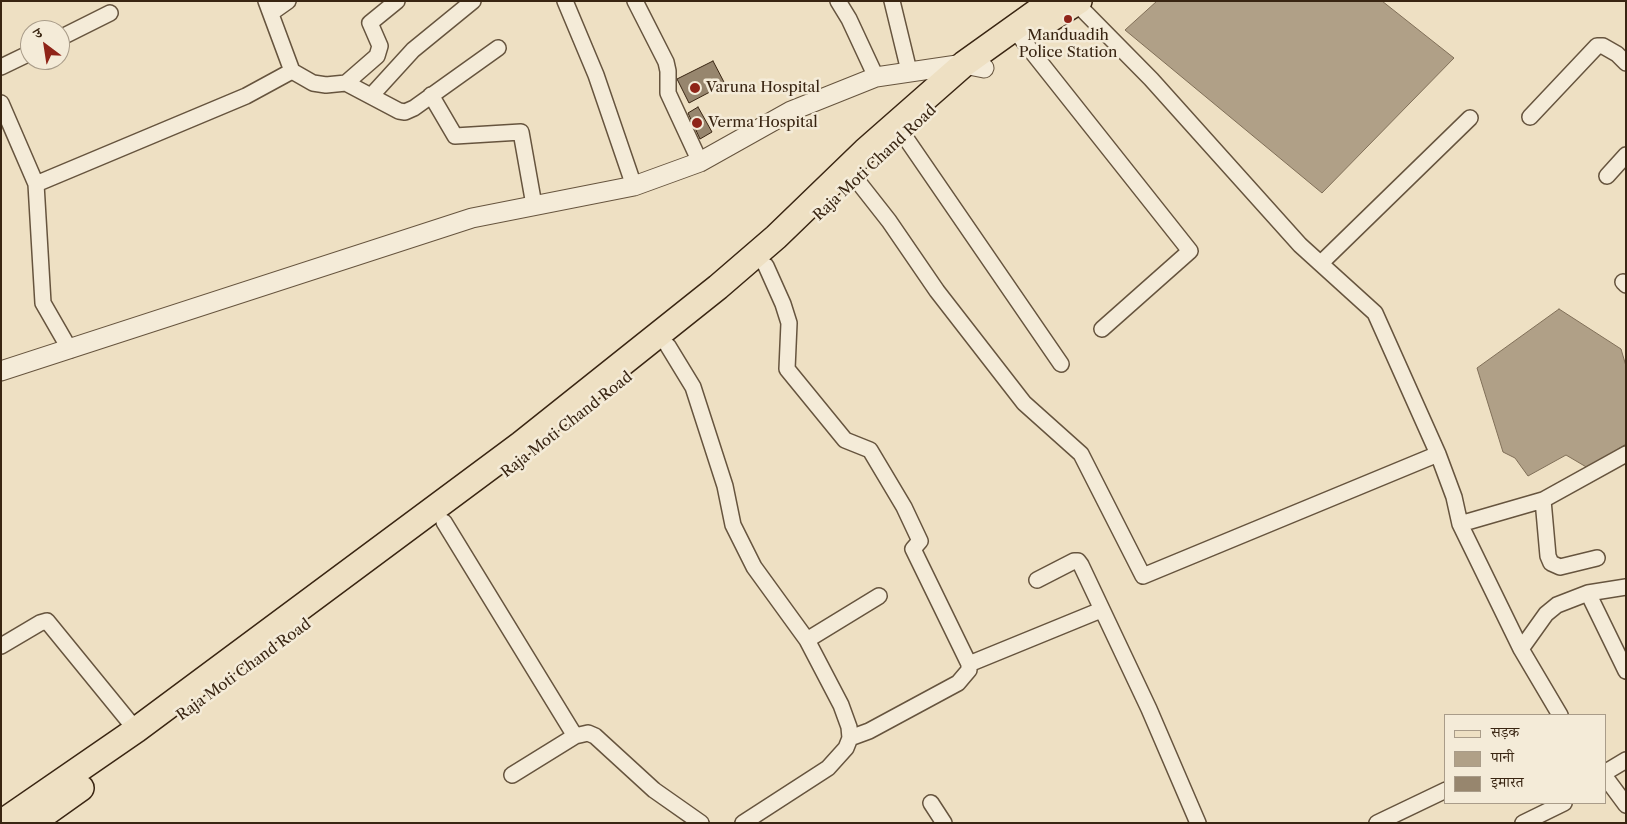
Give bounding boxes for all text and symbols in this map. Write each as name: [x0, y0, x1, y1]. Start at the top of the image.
marker: Manduadih Police Station: [1062, 13, 1074, 25]
north arrow: [20, 20, 70, 70]
text: उ: [30, 23, 45, 43]
place label: Manduadih Police Station: [1019, 27, 1117, 62]
place label: Varuna Hospital: [706, 79, 820, 97]
marker: Varuna Hospital: [688, 81, 702, 95]
street label: Raja Moti Chand Road: [810, 101, 940, 225]
place label: Verma Hospital: [708, 114, 818, 132]
marker: Verma Hospital: [690, 116, 704, 130]
street label: Raja Moti Chand Road: [498, 368, 636, 482]
street label: Raja Moti Chand Road: [173, 615, 315, 725]
legend: [1444, 714, 1607, 804]
text: सड़क: [1491, 722, 1519, 741]
text: पानी: [1491, 747, 1514, 766]
text: इमारत: [1491, 772, 1524, 791]

